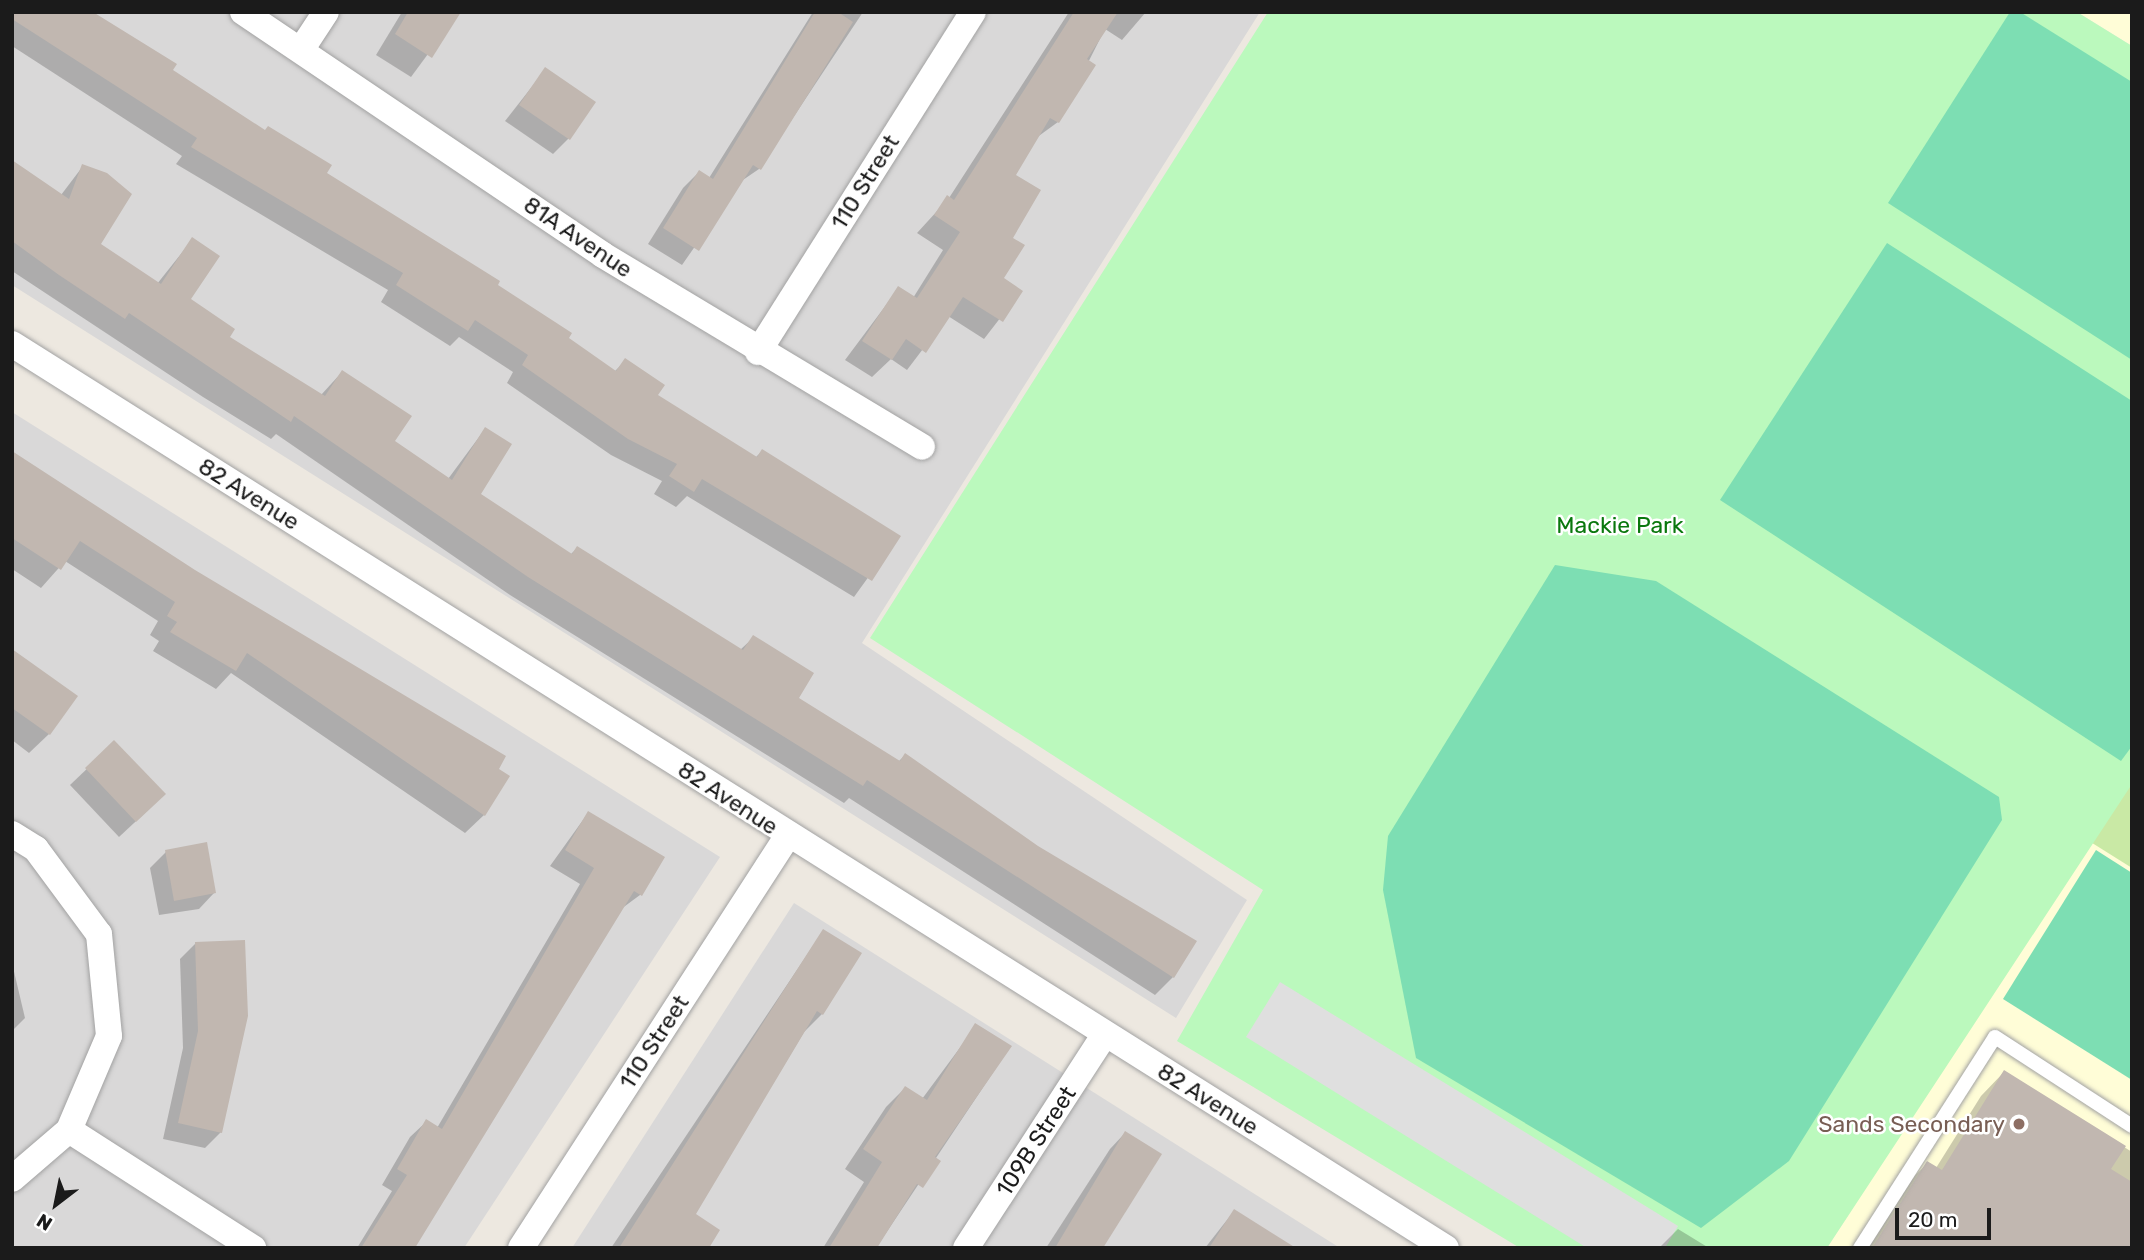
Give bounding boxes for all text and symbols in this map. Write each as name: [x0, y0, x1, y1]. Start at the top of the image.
street label: 110 Street: [825, 130, 905, 234]
street label: 81A Avenue: [518, 190, 638, 284]
street label: 82 Avenue: [193, 452, 305, 536]
park label: Mackie Park: [1556, 511, 1684, 539]
street label: 82 Avenue: [673, 755, 783, 841]
street label: 110 Street: [613, 990, 695, 1094]
street label: 82 Avenue: [1152, 1057, 1264, 1141]
street label: 109B Street: [990, 1081, 1082, 1201]
place label: Sands Secondary: [1818, 1110, 2005, 1138]
marker: Sands Secondary: [2011, 1116, 2027, 1132]
north arrow: [21, 1169, 91, 1239]
scale bar: [1899, 1194, 1995, 1238]
text: 20 m: [1908, 1207, 1957, 1232]
text: N: [33, 1209, 57, 1236]

